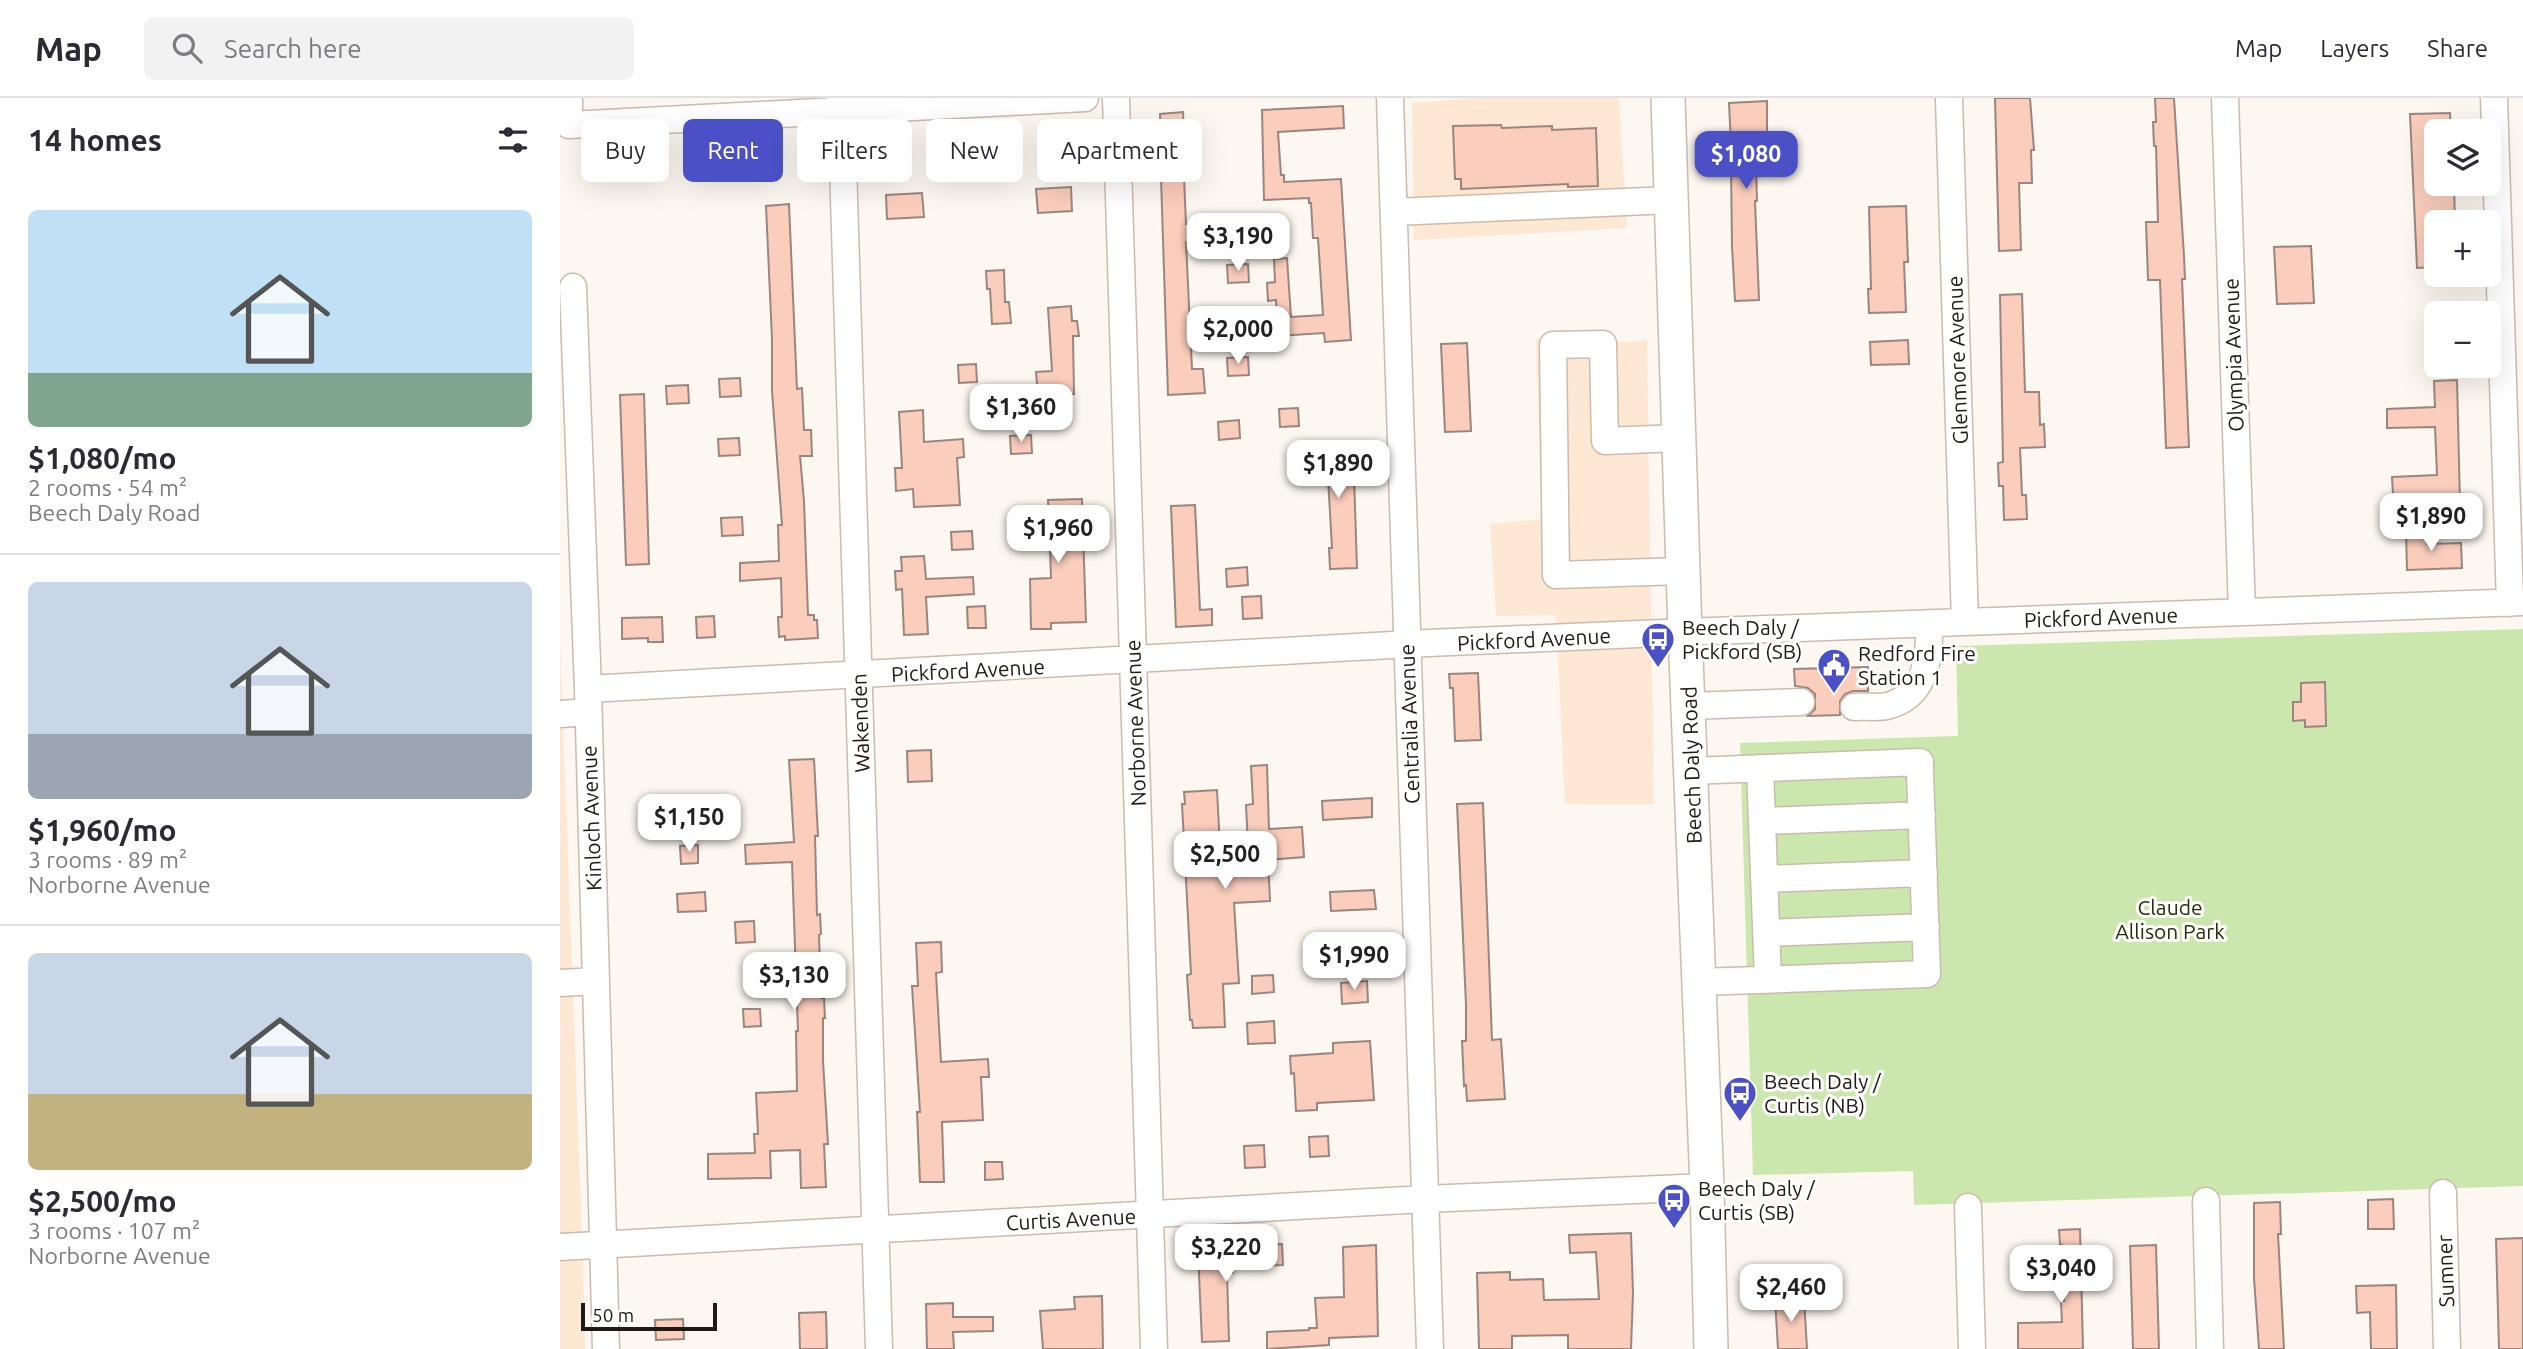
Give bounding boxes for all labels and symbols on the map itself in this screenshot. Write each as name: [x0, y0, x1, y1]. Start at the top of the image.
pin: $1,080: [1689, 132, 1803, 191]
pin: $3,190: [1181, 214, 1295, 273]
street label: Glenmore Avenue: [1942, 275, 1972, 445]
street label: Olympia Avenue: [2218, 278, 2248, 432]
pin: $2,000: [1181, 306, 1295, 366]
pin: $1,360: [964, 384, 1078, 444]
pin: $1,890: [1281, 440, 1395, 500]
pin: $1,890: [2374, 494, 2488, 553]
pin: $1,960: [1001, 505, 1115, 565]
street label: Pickford Avenue: [2024, 602, 2178, 632]
place label: Beech Daly / Pickford (SB): [1682, 615, 1802, 663]
bus stop icon: Beech Daly / Pickford (SB): [1639, 620, 1677, 669]
street label: Pickford Avenue: [1456, 623, 1612, 655]
street label: Norborne Avenue: [1120, 639, 1150, 807]
place label: Redford Fire Station 1: [1858, 641, 1976, 689]
street label: Centralia Avenue: [1394, 643, 1424, 805]
public building icon: Redford Fire Station 1: [1815, 646, 1853, 695]
street label: Pickford Avenue: [890, 654, 1046, 686]
street label: Wakenden: [846, 673, 874, 773]
street label: Beech Daly Road: [1676, 686, 1706, 844]
street label: Kinloch Avenue: [576, 745, 606, 891]
pin: $1,150: [632, 794, 746, 854]
pin: $2,500: [1168, 832, 1282, 891]
park label: Claude Allison Park: [2115, 895, 2225, 943]
pin: $1,990: [1297, 932, 1411, 992]
pin: $3,130: [737, 953, 851, 1012]
place label: Beech Daly / Curtis (NB): [1764, 1069, 1882, 1117]
bus stop icon: Beech Daly / Curtis (NB): [1721, 1074, 1759, 1123]
place label: Beech Daly / Curtis (SB): [1698, 1176, 1816, 1224]
bus stop icon: Beech Daly / Curtis (SB): [1655, 1181, 1693, 1230]
street label: Curtis Avenue: [1005, 1204, 1137, 1234]
pin: $3,220: [1169, 1224, 1283, 1284]
street label: Sumner: [2432, 1234, 2458, 1308]
pin: $3,040: [2004, 1246, 2118, 1305]
pin: $2,460: [1734, 1264, 1848, 1324]
scale bar: [581, 1300, 718, 1332]

